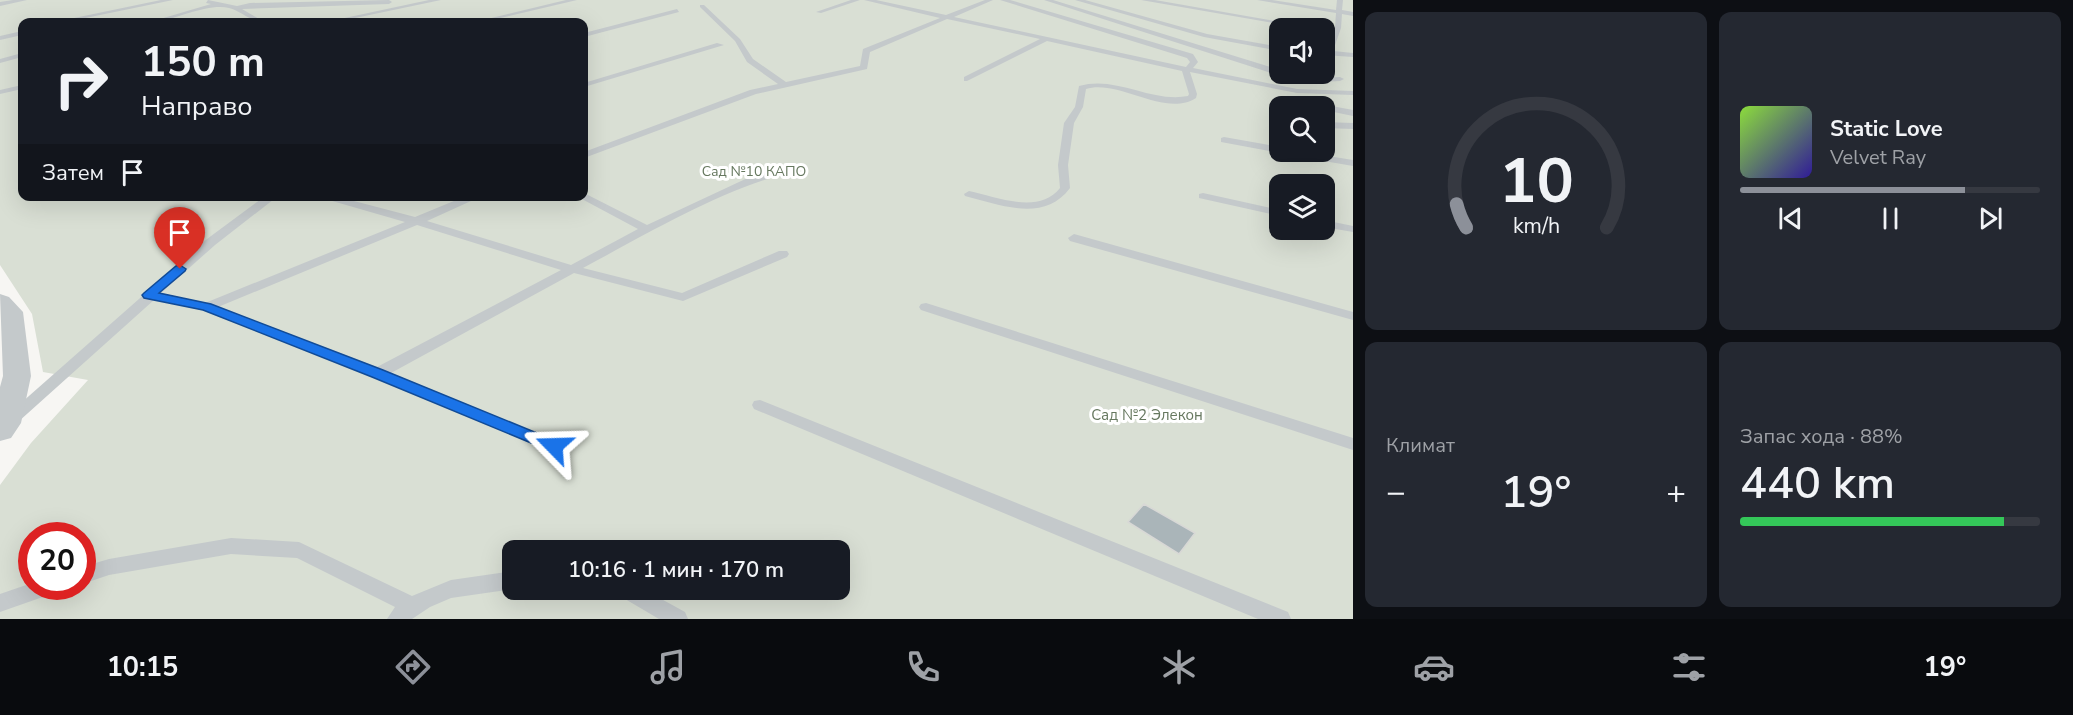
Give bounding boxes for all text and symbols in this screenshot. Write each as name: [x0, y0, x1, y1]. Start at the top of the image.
map controls: [1269, 18, 1335, 240]
button: sound: [1269, 18, 1335, 84]
text: 150 m: [141, 34, 265, 91]
icon: right: [42, 42, 120, 120]
text: Направо: [141, 88, 252, 125]
button: search: [1269, 96, 1335, 162]
text: Static Love: [1830, 114, 1943, 144]
text: 10: [1499, 139, 1573, 224]
text: Velvet Ray: [1830, 144, 1926, 171]
icon: arrive: [116, 156, 149, 189]
text: Затем: [42, 158, 104, 188]
park label: Сад №10 КАПО: [702, 162, 806, 181]
button: layers: [1269, 174, 1335, 240]
icon: previous: [1774, 202, 1807, 235]
icon: pause: [1874, 202, 1907, 235]
icon: next: [1974, 202, 2007, 235]
pin: [154, 207, 205, 269]
text: km/h: [1512, 211, 1560, 241]
icon: arrive: [163, 216, 196, 249]
park label: Сад №2 Элекон: [1091, 405, 1203, 425]
position arrow: [522, 414, 586, 478]
text: Запас хода · 88%: [1740, 423, 1903, 450]
text: Климат: [1386, 432, 1455, 459]
text: 440 km: [1740, 453, 1895, 514]
text: 19°: [1501, 462, 1571, 523]
text: −: [1386, 470, 1406, 515]
text: +: [1666, 470, 1686, 515]
speed limit sign: 20: [18, 522, 96, 600]
text: 10:16 · 1 мин · 170 m: [568, 555, 784, 585]
icon: directions: [392, 646, 434, 688]
icon: music: [647, 646, 689, 688]
icon: phone: [902, 646, 944, 688]
icon: climate: [1158, 646, 1200, 688]
icon: car: [1413, 646, 1455, 688]
icon: filters: [1668, 646, 1710, 688]
text: 10:15: [107, 649, 178, 686]
text: 19°: [1924, 649, 1966, 686]

